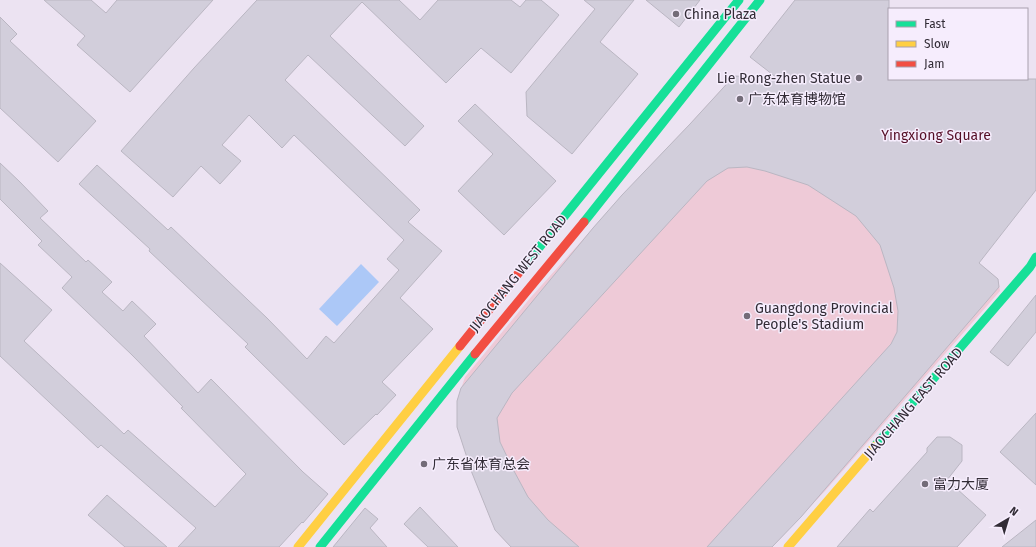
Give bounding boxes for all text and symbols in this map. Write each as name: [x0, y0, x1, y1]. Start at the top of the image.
place label: China Plaza: [684, 6, 757, 23]
legend: [888, 8, 1028, 80]
marker: China Plaza: [671, 9, 681, 19]
text: Fast: [924, 17, 946, 31]
text: Slow: [924, 37, 950, 51]
text: Jam: [924, 57, 944, 71]
place label: Lie Rong-zhen Statue: [717, 70, 851, 87]
marker: Lie Rong-zhen Statue: [854, 73, 864, 83]
place label: 广东体育博物馆: [748, 91, 846, 108]
marker: 广东体育博物馆: [735, 94, 745, 104]
park label: Yingxiong Square: [881, 127, 991, 144]
street label: JIAOCHANG WEST ROAD: [466, 211, 571, 335]
place label: Guangdong Provincial People's Stadium: [755, 300, 893, 333]
marker: Guangdong Provincial People's Stadium: [742, 311, 752, 321]
street label: JIAOCHANG EAST ROAD: [860, 344, 966, 463]
place label: 广东省体育总会: [432, 456, 530, 473]
marker: 广东省体育总会: [419, 459, 429, 469]
place label: 富力大厦: [933, 476, 989, 493]
marker: 富力大厦: [920, 479, 930, 489]
north arrow: [988, 499, 1028, 539]
text: N: [1007, 504, 1021, 519]

